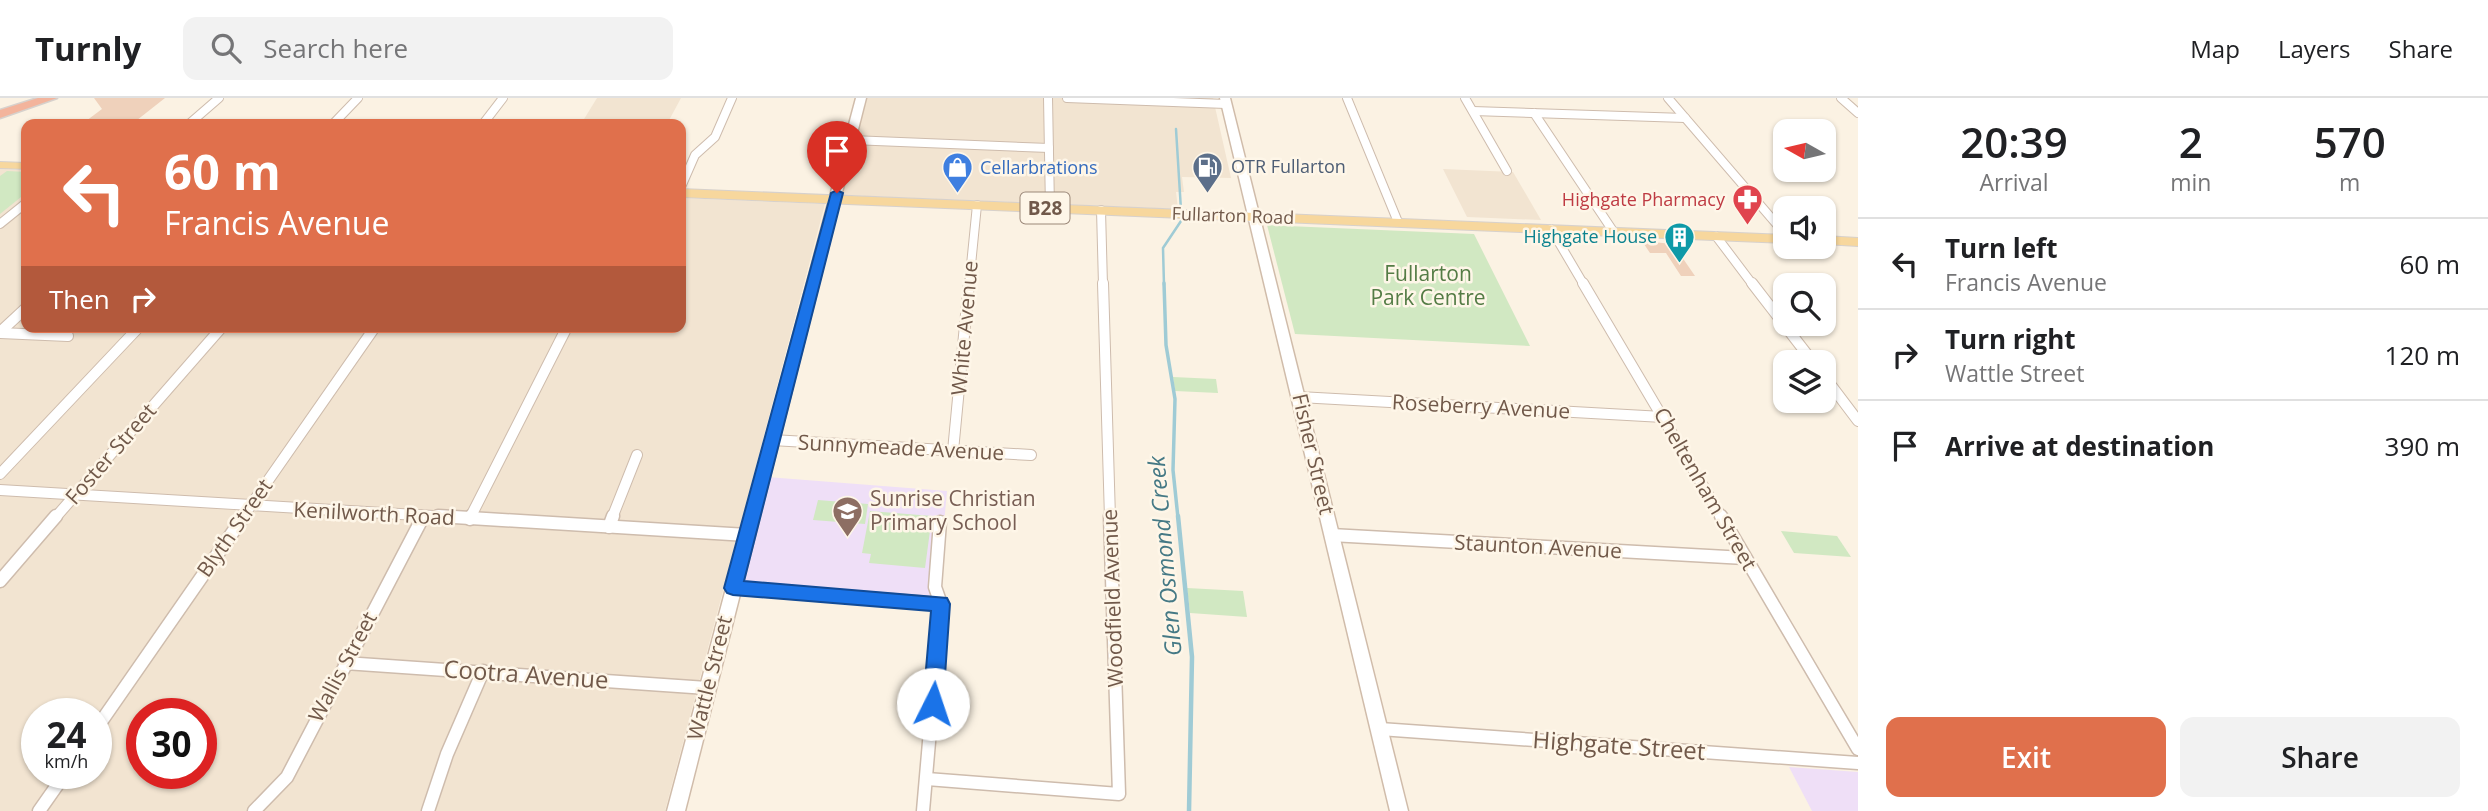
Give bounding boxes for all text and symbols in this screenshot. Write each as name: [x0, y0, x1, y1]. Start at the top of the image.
search box: [183, 17, 673, 80]
text: Turnly: [35, 26, 141, 71]
icon: search: [207, 29, 245, 67]
text: Search here: [263, 30, 408, 66]
text: Map: [2190, 32, 2240, 65]
text: Layers: [2278, 32, 2351, 65]
text: Share: [2389, 32, 2453, 65]
text: 20:39: [1960, 113, 2068, 170]
text: 2: [2179, 113, 2203, 170]
text: 570: [2314, 113, 2386, 170]
north arrow: [1773, 119, 1836, 182]
map controls: [1773, 119, 1836, 413]
pin: [807, 121, 867, 193]
icon: arrive: [818, 132, 856, 170]
text: 60 m: [164, 138, 281, 204]
icon: left: [49, 147, 140, 238]
fuel station icon: OTR Fullarton: [1191, 150, 1225, 194]
shop icon: Cellarbrations: [940, 151, 974, 195]
place label: OTR Fullarton: [1231, 154, 1346, 178]
place label: Cellarbrations: [980, 155, 1098, 179]
text: Arrival: [1979, 166, 2049, 198]
text: min: [2170, 166, 2211, 198]
text: m: [2339, 166, 2360, 198]
pharmacy icon: Highgate Pharmacy: [1731, 183, 1765, 227]
place label: Highgate Pharmacy: [1562, 187, 1726, 211]
road number: B28: [1020, 192, 1070, 223]
button: sound: [1773, 196, 1836, 259]
text: Francis Avenue: [164, 201, 389, 244]
street label: Fullarton Road: [1171, 201, 1295, 229]
building icon: Highgate House: [1663, 220, 1697, 264]
place label: Highgate House: [1524, 224, 1657, 248]
text: Turn left: [1945, 230, 2057, 266]
icon: left: [1886, 245, 1924, 283]
text: 60 m: [2399, 246, 2460, 282]
street label: White Avenue: [944, 259, 984, 397]
park label: Fullarton Park Centre: [1370, 259, 1486, 311]
text: Francis Avenue: [1945, 266, 2107, 298]
button: search: [1773, 273, 1836, 336]
icon: right: [124, 280, 162, 318]
text: Then: [49, 281, 110, 317]
text: Turn right: [1945, 321, 2076, 357]
icon: right: [1886, 336, 1924, 374]
text: 120 m: [2385, 337, 2460, 373]
button: layers: [1773, 350, 1836, 413]
text: Wattle Street: [1945, 357, 2084, 389]
street label: Roseberry Avenue: [1391, 387, 1571, 425]
street label: Fisher Street: [1286, 390, 1342, 517]
street label: Foster Street: [59, 397, 162, 510]
street label: Cheltenham Street: [1648, 402, 1764, 575]
icon: arrive: [1886, 427, 1924, 465]
street label: Sunnymeade Avenue: [797, 428, 1005, 466]
text: Arrive at destination: [1945, 428, 2214, 464]
text: 390 m: [2385, 428, 2460, 464]
water label: Glen Osmond Creek: [1139, 454, 1189, 658]
street label: Blyth Street: [190, 473, 278, 582]
place label: Sunrise Christian Primary School: [870, 484, 1036, 536]
school or university icon: Sunrise Christian Primary School: [830, 494, 864, 538]
street label: Kenilworth Road: [293, 495, 455, 531]
street label: Woodfield Avenue: [1095, 508, 1129, 688]
street label: Staunton Avenue: [1453, 528, 1623, 564]
street label: Wallis Street: [301, 607, 383, 727]
street label: Wattle Street: [680, 613, 738, 743]
street label: Cootra Avenue: [442, 651, 610, 696]
position arrow: [896, 667, 970, 741]
speed limit sign: 30: [126, 698, 217, 789]
text: 24: [46, 711, 87, 758]
button: Exit: [1886, 717, 2166, 797]
button: Share: [2180, 717, 2460, 797]
street label: Highgate Street: [1532, 722, 1707, 767]
text: km/h: [45, 749, 88, 773]

